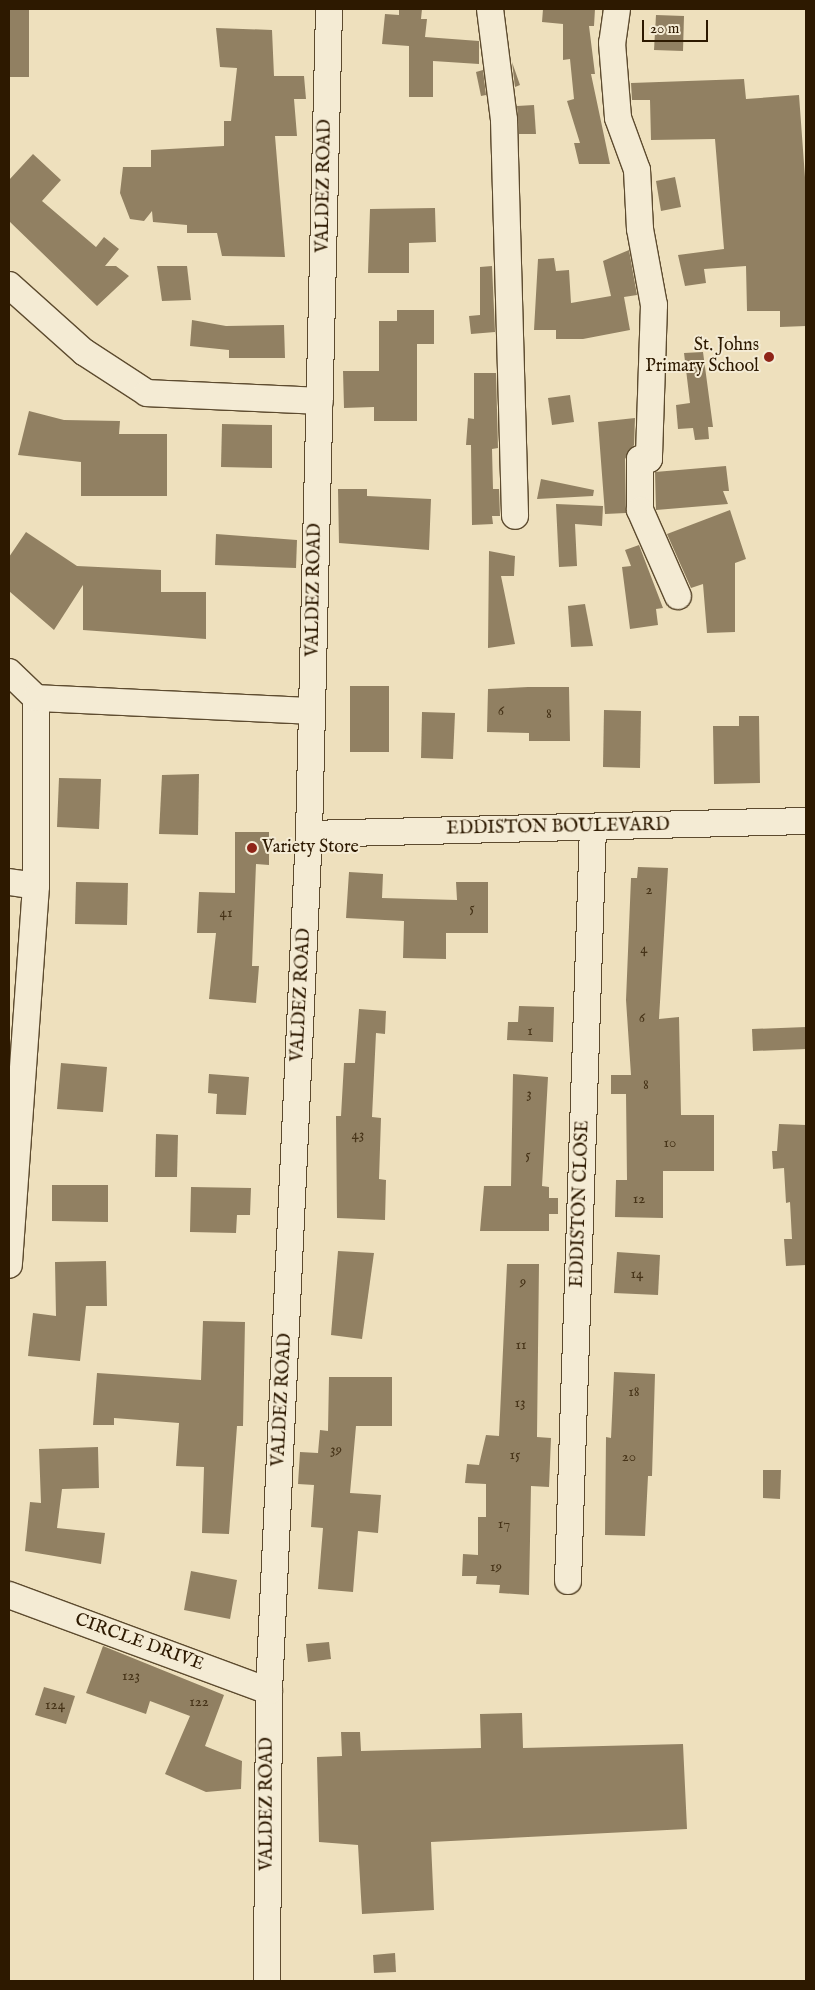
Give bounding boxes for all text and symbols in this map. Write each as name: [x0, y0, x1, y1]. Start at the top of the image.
scale bar: [645, 10, 711, 42]
text: 20 m: [650, 19, 679, 38]
street label: VALDEZ ROAD: [313, 119, 337, 253]
place label: St. Johns Primary School: [645, 336, 759, 378]
marker: St. Johns Primary School: [763, 351, 775, 363]
street label: VALDEZ ROAD: [303, 523, 327, 657]
house number: 6: [498, 702, 504, 720]
house number: 8: [546, 705, 552, 723]
street label: EDDISTON BOULEVARD: [446, 815, 670, 841]
place label: Variety Store: [262, 837, 359, 859]
marker: Variety Store: [246, 842, 258, 854]
house number: 2: [645, 881, 653, 899]
house number: 5: [469, 899, 475, 917]
house number: 41: [220, 904, 232, 922]
street label: VALDEZ ROAD: [288, 928, 316, 1062]
house number: 4: [640, 940, 648, 958]
house number: 6: [639, 1009, 645, 1027]
house number: 1: [527, 1022, 533, 1040]
house number: 8: [643, 1076, 649, 1094]
house number: 3: [526, 1085, 532, 1103]
street label: EDDISTON CLOSE: [567, 1120, 595, 1288]
house number: 43: [352, 1126, 364, 1144]
house number: 10: [664, 1134, 676, 1152]
house number: 5: [525, 1146, 531, 1164]
house number: 12: [633, 1190, 645, 1208]
house number: 14: [631, 1265, 643, 1283]
house number: 9: [520, 1273, 526, 1291]
street label: VALDEZ ROAD: [269, 1333, 297, 1467]
house number: 11: [515, 1336, 527, 1354]
house number: 18: [628, 1383, 640, 1401]
house number: 13: [514, 1394, 526, 1412]
house number: 39: [330, 1441, 342, 1459]
house number: 15: [509, 1446, 521, 1464]
house number: 20: [622, 1448, 636, 1466]
house number: 17: [498, 1515, 510, 1533]
house number: 19: [490, 1558, 502, 1576]
street label: CIRCLE DRIVE: [72, 1610, 206, 1676]
house number: 123: [122, 1667, 140, 1685]
house number: 122: [189, 1693, 209, 1711]
house number: 124: [45, 1696, 65, 1714]
street label: VALDEZ ROAD: [257, 1737, 279, 1871]

